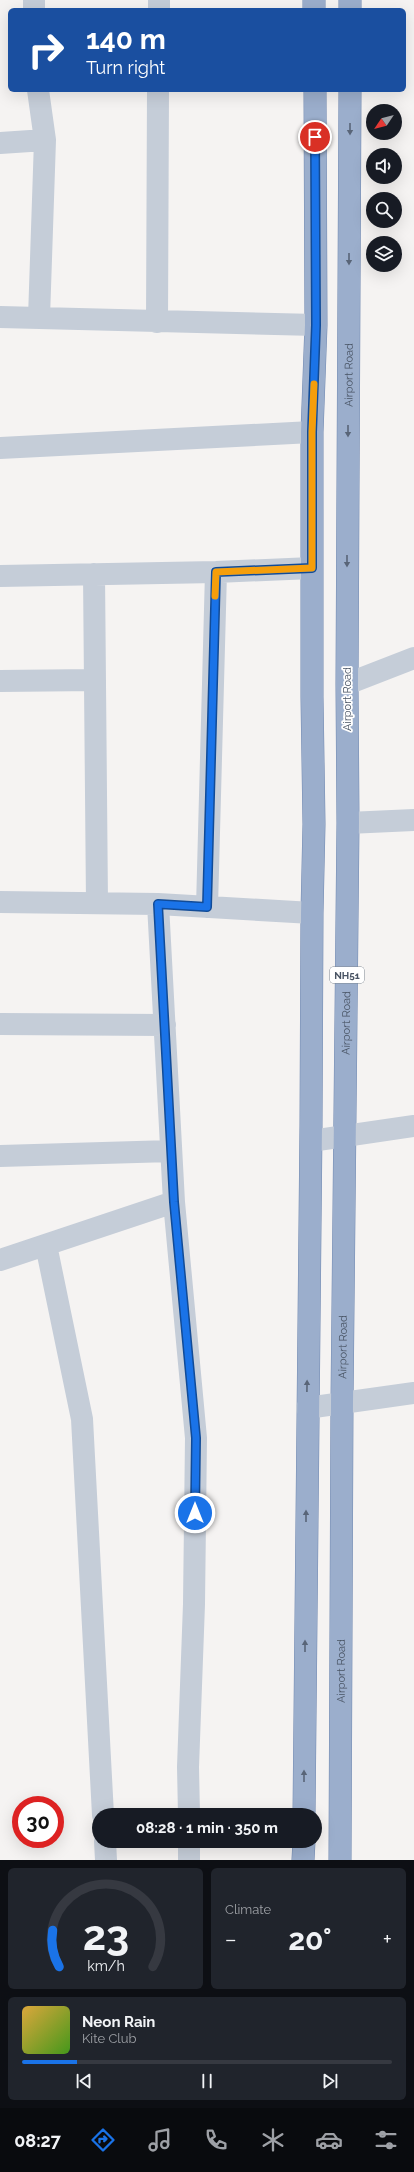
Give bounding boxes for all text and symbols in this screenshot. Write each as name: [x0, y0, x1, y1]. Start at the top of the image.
text: 140 m: [86, 23, 166, 56]
icon: right: [20, 24, 72, 76]
text: Turn right: [86, 57, 165, 78]
north arrow: [366, 104, 402, 140]
map controls: [366, 104, 402, 272]
pin: [298, 120, 332, 154]
one-way arrow: [346, 123, 353, 135]
icon: arrive: [304, 126, 326, 148]
button: sound: [366, 148, 402, 184]
button: search: [366, 192, 402, 228]
button: layers: [366, 236, 402, 272]
one-way arrow: [346, 253, 352, 266]
street label: Airport Road: [342, 343, 356, 407]
one-way arrow: [345, 425, 351, 438]
one-way arrow: [344, 555, 350, 568]
street label: Airport Road: [341, 667, 354, 731]
road number: NH51: [330, 967, 364, 983]
street label: Airport Road: [340, 991, 353, 1055]
street label: Airport Road: [336, 1315, 350, 1379]
one-way arrow: [304, 1379, 310, 1392]
position arrow: [174, 1492, 216, 1534]
one-way arrow: [303, 1509, 309, 1522]
one-way arrow: [302, 1639, 308, 1652]
street label: Airport Road: [335, 1639, 348, 1703]
one-way arrow: [301, 1769, 307, 1782]
speed limit sign: 30: [12, 1796, 64, 1848]
text: 08:28 · 1 min · 350 m: [136, 1819, 278, 1837]
text: Climate: [225, 1902, 271, 1917]
text: 23: [82, 1910, 129, 1959]
text: 20°: [288, 1922, 332, 1957]
text: −: [225, 1926, 237, 1952]
text: +: [383, 1926, 392, 1952]
text: km/h: [87, 1957, 124, 1973]
text: Neon Rain: [82, 2013, 155, 2031]
text: Kite Club: [82, 2031, 137, 2046]
icon: previous: [73, 2070, 95, 2092]
icon: pause: [196, 2070, 218, 2092]
icon: next: [319, 2070, 341, 2092]
icon: directions: [89, 2126, 117, 2154]
icon: music: [146, 2126, 174, 2154]
icon: phone: [202, 2126, 230, 2154]
icon: climate: [259, 2126, 287, 2154]
icon: car: [315, 2126, 343, 2154]
icon: filters: [372, 2126, 400, 2154]
text: 08:27: [14, 2130, 61, 2151]

